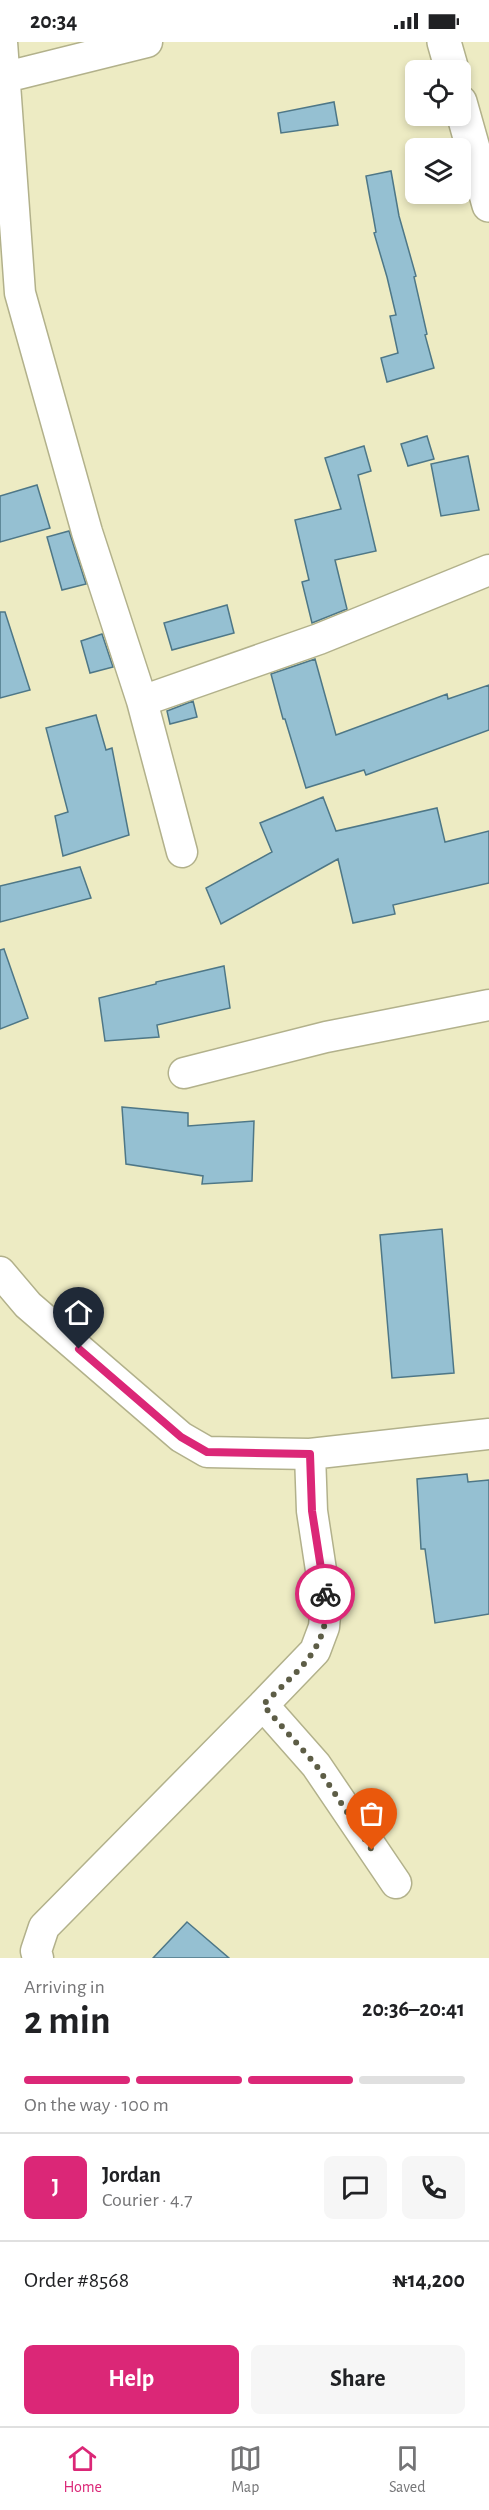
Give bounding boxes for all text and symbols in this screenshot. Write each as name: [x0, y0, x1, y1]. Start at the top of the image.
text: 20:34: [30, 10, 77, 32]
map controls: [405, 60, 471, 204]
button: locate: [405, 60, 471, 126]
button: layers: [405, 138, 471, 204]
pin: [53, 1287, 104, 1349]
icon: home: [62, 1296, 95, 1329]
courier: [295, 1564, 355, 1624]
icon: bike: [309, 1578, 342, 1611]
pin: [346, 1788, 397, 1850]
icon: bag: [355, 1797, 388, 1830]
text: Arriving in: [24, 1977, 105, 1997]
text: 20:36–20:41: [362, 1998, 465, 2020]
text: 2 min: [24, 2002, 111, 2041]
text: On the way · 100 m: [24, 2095, 169, 2115]
button: chat: [324, 2156, 387, 2219]
button: phone: [402, 2156, 465, 2219]
text: Jordan: [102, 2164, 161, 2186]
text: J: [52, 2176, 59, 2198]
text: Courier · 4.7: [102, 2190, 193, 2210]
text: Order #8568: [24, 2269, 129, 2291]
text: ₦14,200: [392, 2269, 465, 2291]
button: Help: [24, 2345, 239, 2414]
button: Share: [251, 2345, 465, 2414]
tab: Home: [63, 2442, 102, 2497]
tab: Map: [229, 2442, 262, 2497]
tab: Saved: [389, 2442, 426, 2497]

